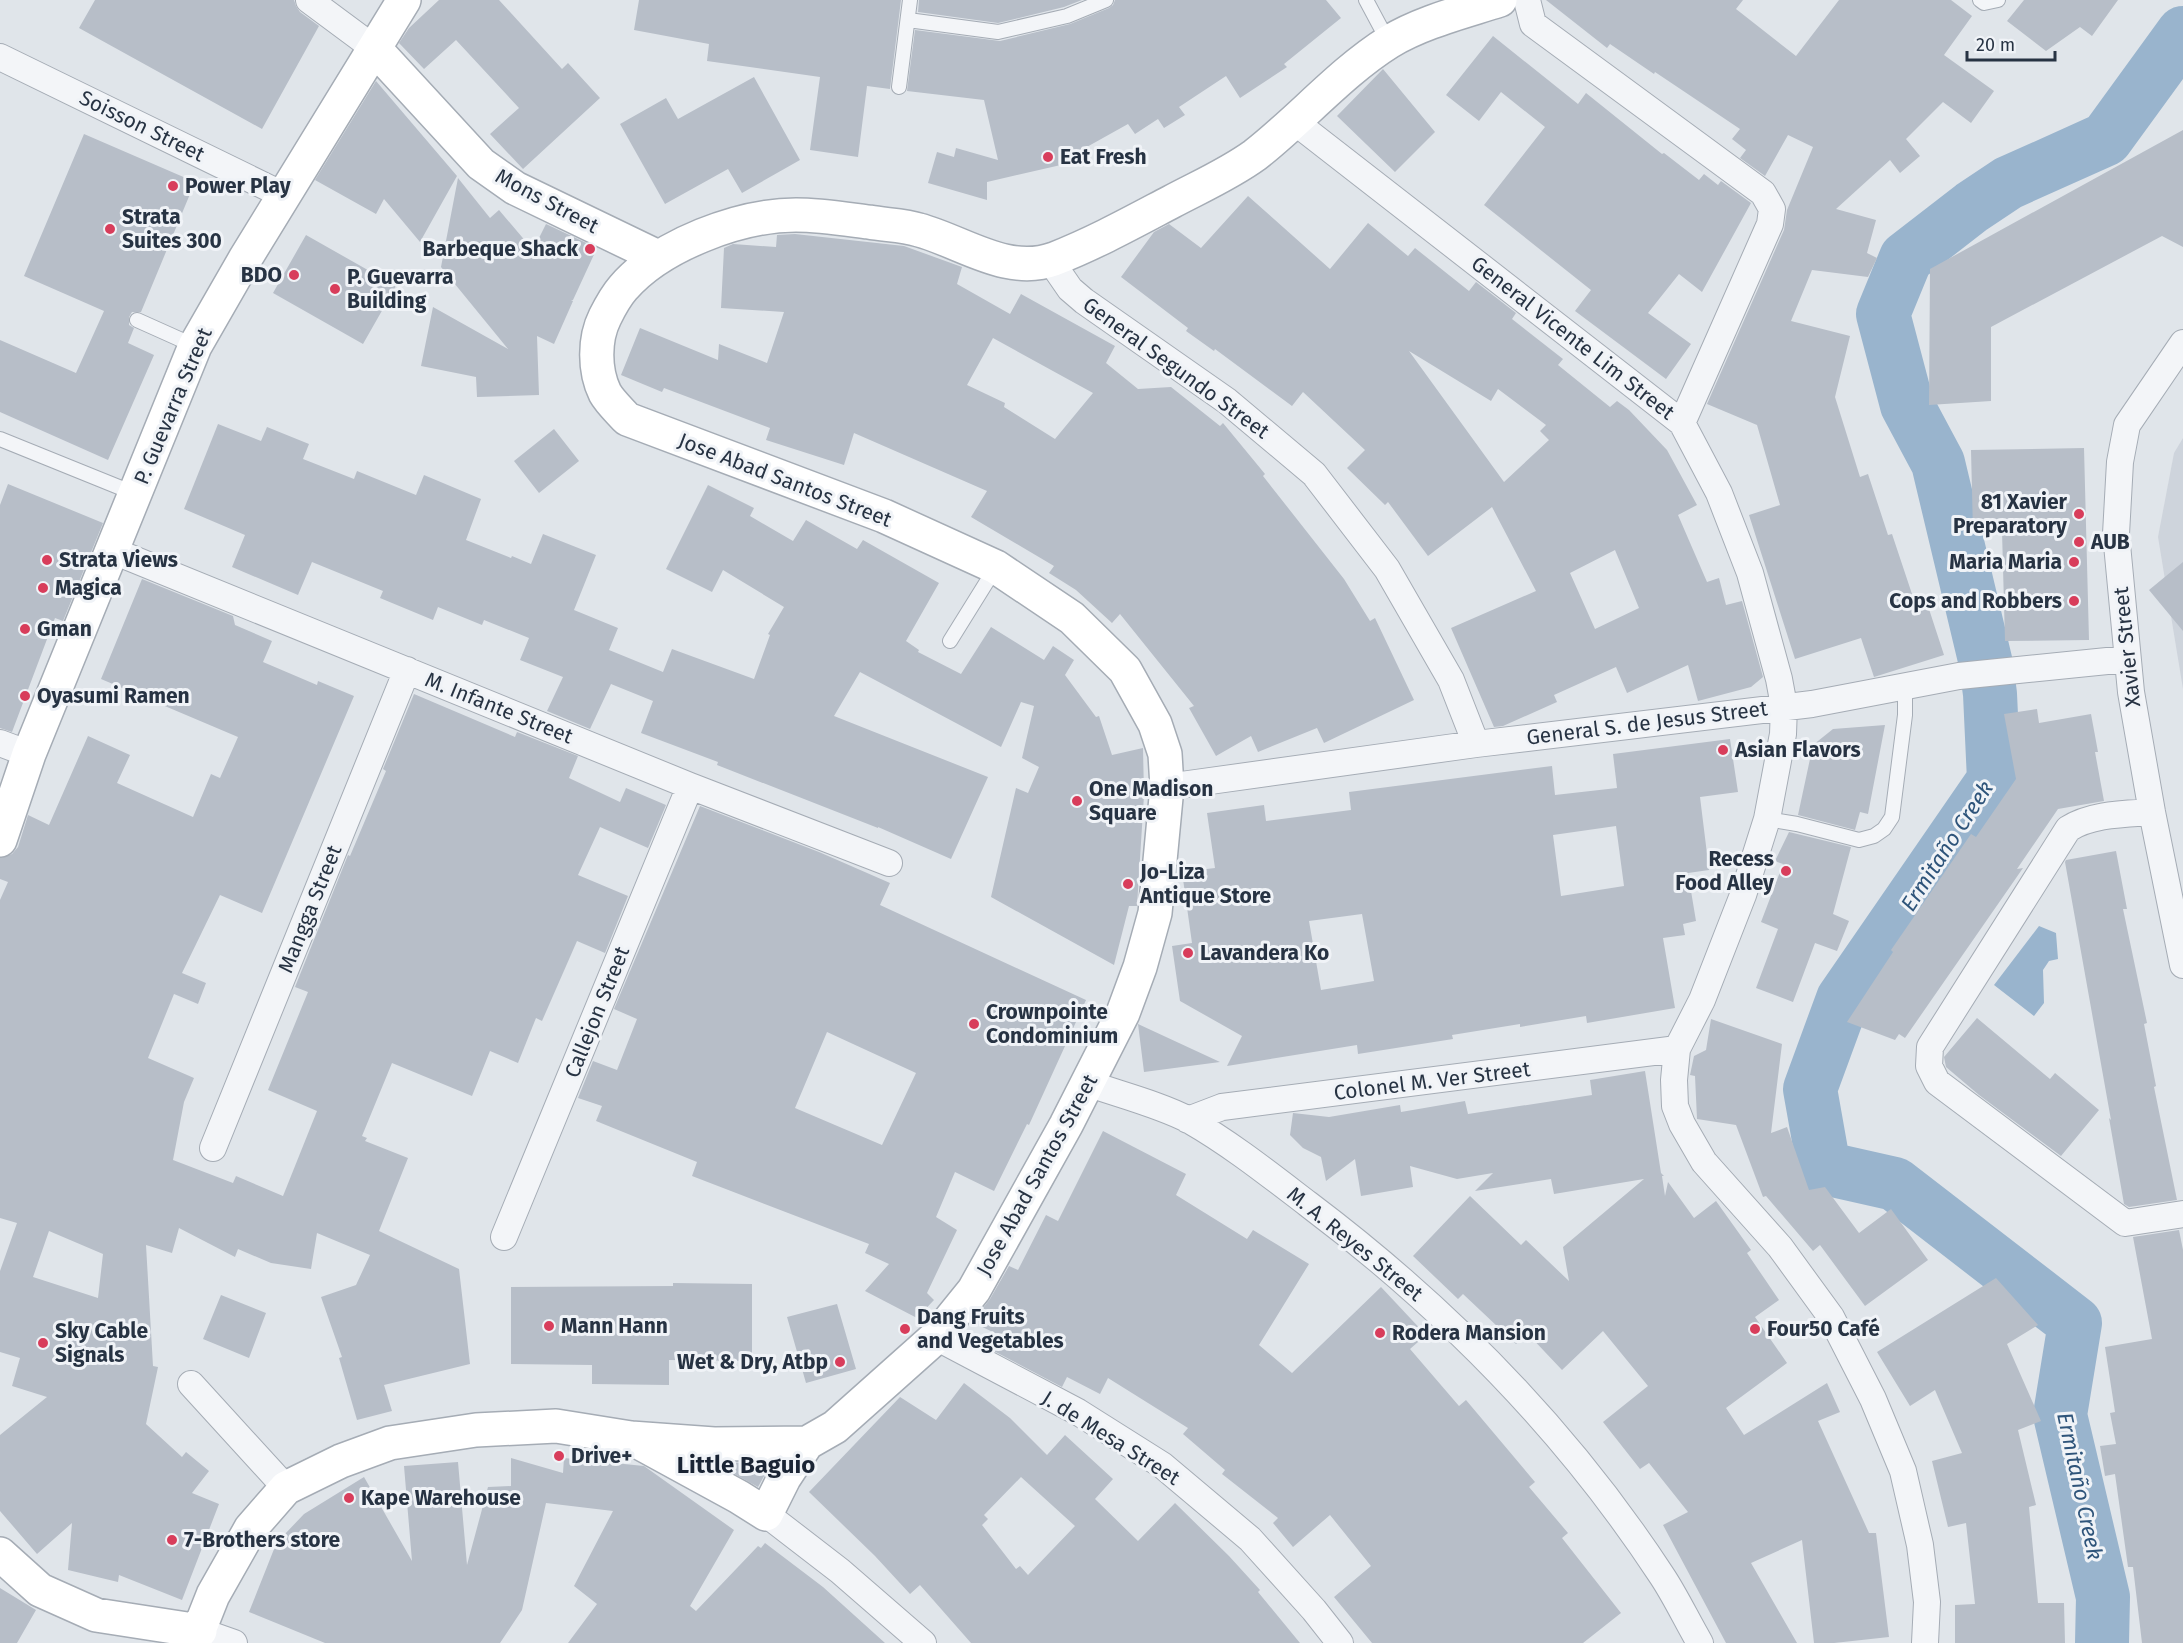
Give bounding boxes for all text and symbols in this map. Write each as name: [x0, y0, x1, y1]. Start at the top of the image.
scale bar: [1967, 24, 2056, 62]
text: 20 m: [1976, 34, 2015, 56]
street label: Soisson Street: [75, 84, 209, 168]
place label: Eat Fresh: [1060, 144, 1147, 170]
marker: Eat Fresh: [1041, 150, 1055, 164]
street label: Mons Street: [491, 163, 603, 239]
place label: Power Play: [185, 173, 291, 199]
marker: Power Play: [166, 179, 180, 193]
place label: Strata Suites 300: [122, 204, 222, 254]
marker: Strata Suites 300: [103, 222, 117, 236]
place label: Barbeque Shack: [423, 236, 578, 262]
marker: Barbeque Shack: [583, 242, 597, 256]
street label: General Vicente Lim Street: [1466, 251, 1680, 426]
place label: BDO: [241, 262, 282, 288]
place label: P. Guevarra Building: [347, 264, 454, 314]
marker: BDO: [287, 268, 301, 282]
marker: P. Guevarra Building: [328, 282, 342, 296]
street label: General Segundo Street: [1078, 292, 1275, 445]
street label: P. Guevarra Street: [128, 323, 218, 488]
street label: Jose Abad Santos Street: [675, 427, 896, 533]
place label: 81 Xavier Preparatory: [1953, 489, 2068, 539]
marker: 81 Xavier Preparatory: [2072, 507, 2086, 521]
place label: AUB: [2090, 529, 2130, 555]
marker: AUB: [2072, 535, 2086, 549]
place label: Strata Views: [59, 547, 178, 573]
place label: Maria Maria: [1949, 549, 2062, 575]
marker: Strata Views: [40, 553, 54, 567]
marker: Maria Maria: [2067, 555, 2081, 569]
place label: Magica: [55, 575, 122, 601]
marker: Magica: [36, 581, 50, 595]
street label: Xavier Street: [2108, 585, 2146, 708]
place label: Cops and Robbers: [1889, 588, 2062, 614]
marker: Cops and Robbers: [2067, 594, 2081, 608]
place label: Gman: [37, 616, 92, 642]
marker: Gman: [18, 622, 32, 636]
street label: M. Infante Street: [421, 667, 577, 750]
place label: Oyasumi Ramen: [37, 683, 190, 709]
marker: Oyasumi Ramen: [18, 689, 32, 703]
street label: General S. de Jesus Street: [1525, 695, 1769, 751]
place label: Asian Flavors: [1734, 737, 1861, 763]
marker: Asian Flavors: [1716, 743, 1730, 757]
place label: One Madison Square: [1089, 776, 1213, 826]
water label: Ermitaño Creek: [1895, 776, 1999, 916]
marker: One Madison Square: [1070, 794, 1084, 808]
street label: Mangga Street: [273, 841, 348, 977]
place label: Recess Food Alley: [1675, 846, 1774, 896]
place label: Jo-Liza Antique Store: [1139, 859, 1272, 909]
marker: Recess Food Alley: [1779, 864, 1793, 878]
marker: Jo-Liza Antique Store: [1121, 877, 1135, 891]
place label: Lavandera Ko: [1200, 940, 1329, 966]
street label: Callejon Street: [559, 942, 635, 1081]
marker: Lavandera Ko: [1181, 946, 1195, 960]
place label: Crownpointe Condominium: [986, 999, 1118, 1049]
marker: Crownpointe Condominium: [967, 1017, 981, 1031]
street label: Colonel M. Ver Street: [1332, 1056, 1532, 1106]
street label: Jose Abad Santos Street: [971, 1069, 1103, 1280]
street label: M. A. Reyes Street: [1282, 1181, 1429, 1307]
place label: Dang Fruits and Vegetables: [917, 1304, 1064, 1354]
place label: Mann Hann: [561, 1313, 668, 1339]
place label: Four50 Café: [1767, 1316, 1880, 1342]
place label: Sky Cable Signals: [55, 1318, 149, 1368]
marker: Mann Hann: [542, 1319, 556, 1333]
place label: Rodera Mansion: [1392, 1320, 1546, 1346]
marker: Dang Fruits and Vegetables: [898, 1322, 912, 1336]
marker: Four50 Café: [1748, 1322, 1762, 1336]
marker: Rodera Mansion: [1373, 1326, 1387, 1340]
marker: Sky Cable Signals: [36, 1336, 50, 1350]
place label: Wet & Dry, Atbp: [677, 1349, 828, 1375]
marker: Wet & Dry, Atbp: [833, 1355, 847, 1369]
street label: J. de Mesa Street: [1037, 1385, 1185, 1491]
water label: Ermitaño Creek: [2051, 1410, 2109, 1562]
place label: Drive+: [571, 1443, 632, 1469]
marker: Drive+: [552, 1449, 566, 1463]
district label: Little Baguio: [677, 1451, 815, 1479]
place label: Kape Warehouse: [361, 1485, 521, 1511]
marker: Kape Warehouse: [342, 1491, 356, 1505]
place label: 7-Brothers store: [184, 1527, 340, 1553]
marker: 7-Brothers store: [165, 1533, 179, 1547]

